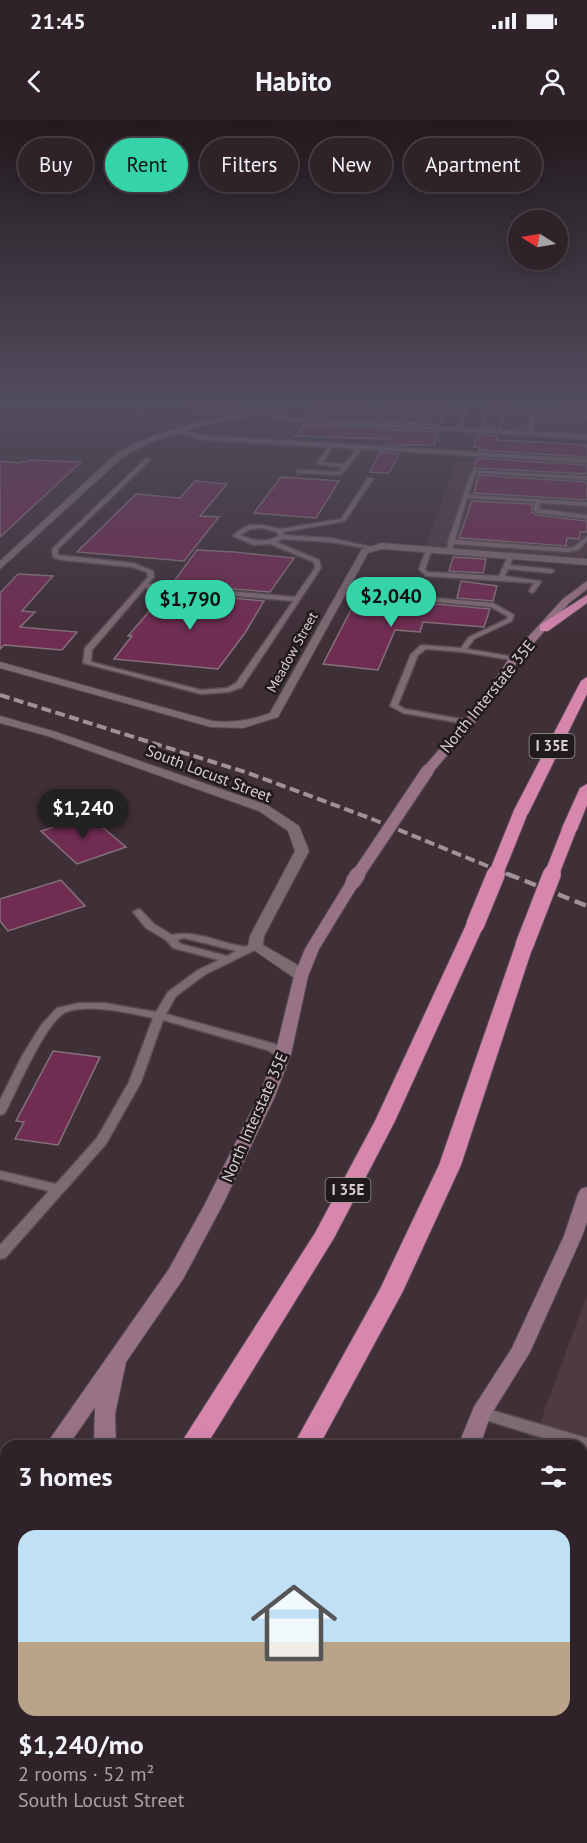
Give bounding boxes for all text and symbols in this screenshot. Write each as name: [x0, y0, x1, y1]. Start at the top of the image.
text: 21:45: [30, 7, 86, 35]
text: Habito: [255, 64, 332, 98]
icon: back: [18, 65, 51, 98]
icon: person: [536, 65, 569, 98]
chip: Buy: [18, 138, 93, 192]
chip: Rent: [105, 138, 188, 192]
chip: Filters: [200, 138, 298, 192]
chip: New: [310, 138, 392, 192]
chip: Apartment: [404, 138, 542, 192]
north arrow: [508, 210, 568, 270]
map controls: [508, 210, 568, 270]
pin: $2,040: [342, 577, 440, 628]
pin: $1,790: [141, 580, 239, 631]
text: $2,040: [360, 583, 422, 609]
text: $1,790: [159, 586, 221, 612]
street label: Meadow Street: [262, 608, 322, 695]
street label: North Interstate 35E: [435, 635, 539, 757]
road number: I 35E: [530, 734, 574, 758]
street label: South Locust Street: [143, 740, 275, 806]
pin: $1,240: [34, 789, 132, 840]
text: $1,240: [52, 795, 114, 821]
street label: North Interstate 35E: [216, 1049, 292, 1185]
road number: I 35E: [326, 1178, 370, 1202]
text: 3 homes: [18, 1460, 113, 1493]
icon: filters: [537, 1460, 570, 1493]
icon: home: [240, 1569, 348, 1677]
text: $1,240/mo: [18, 1728, 144, 1761]
text: 2 rooms · 52 m²: [18, 1761, 154, 1787]
text: South Locust Street: [18, 1787, 184, 1813]

